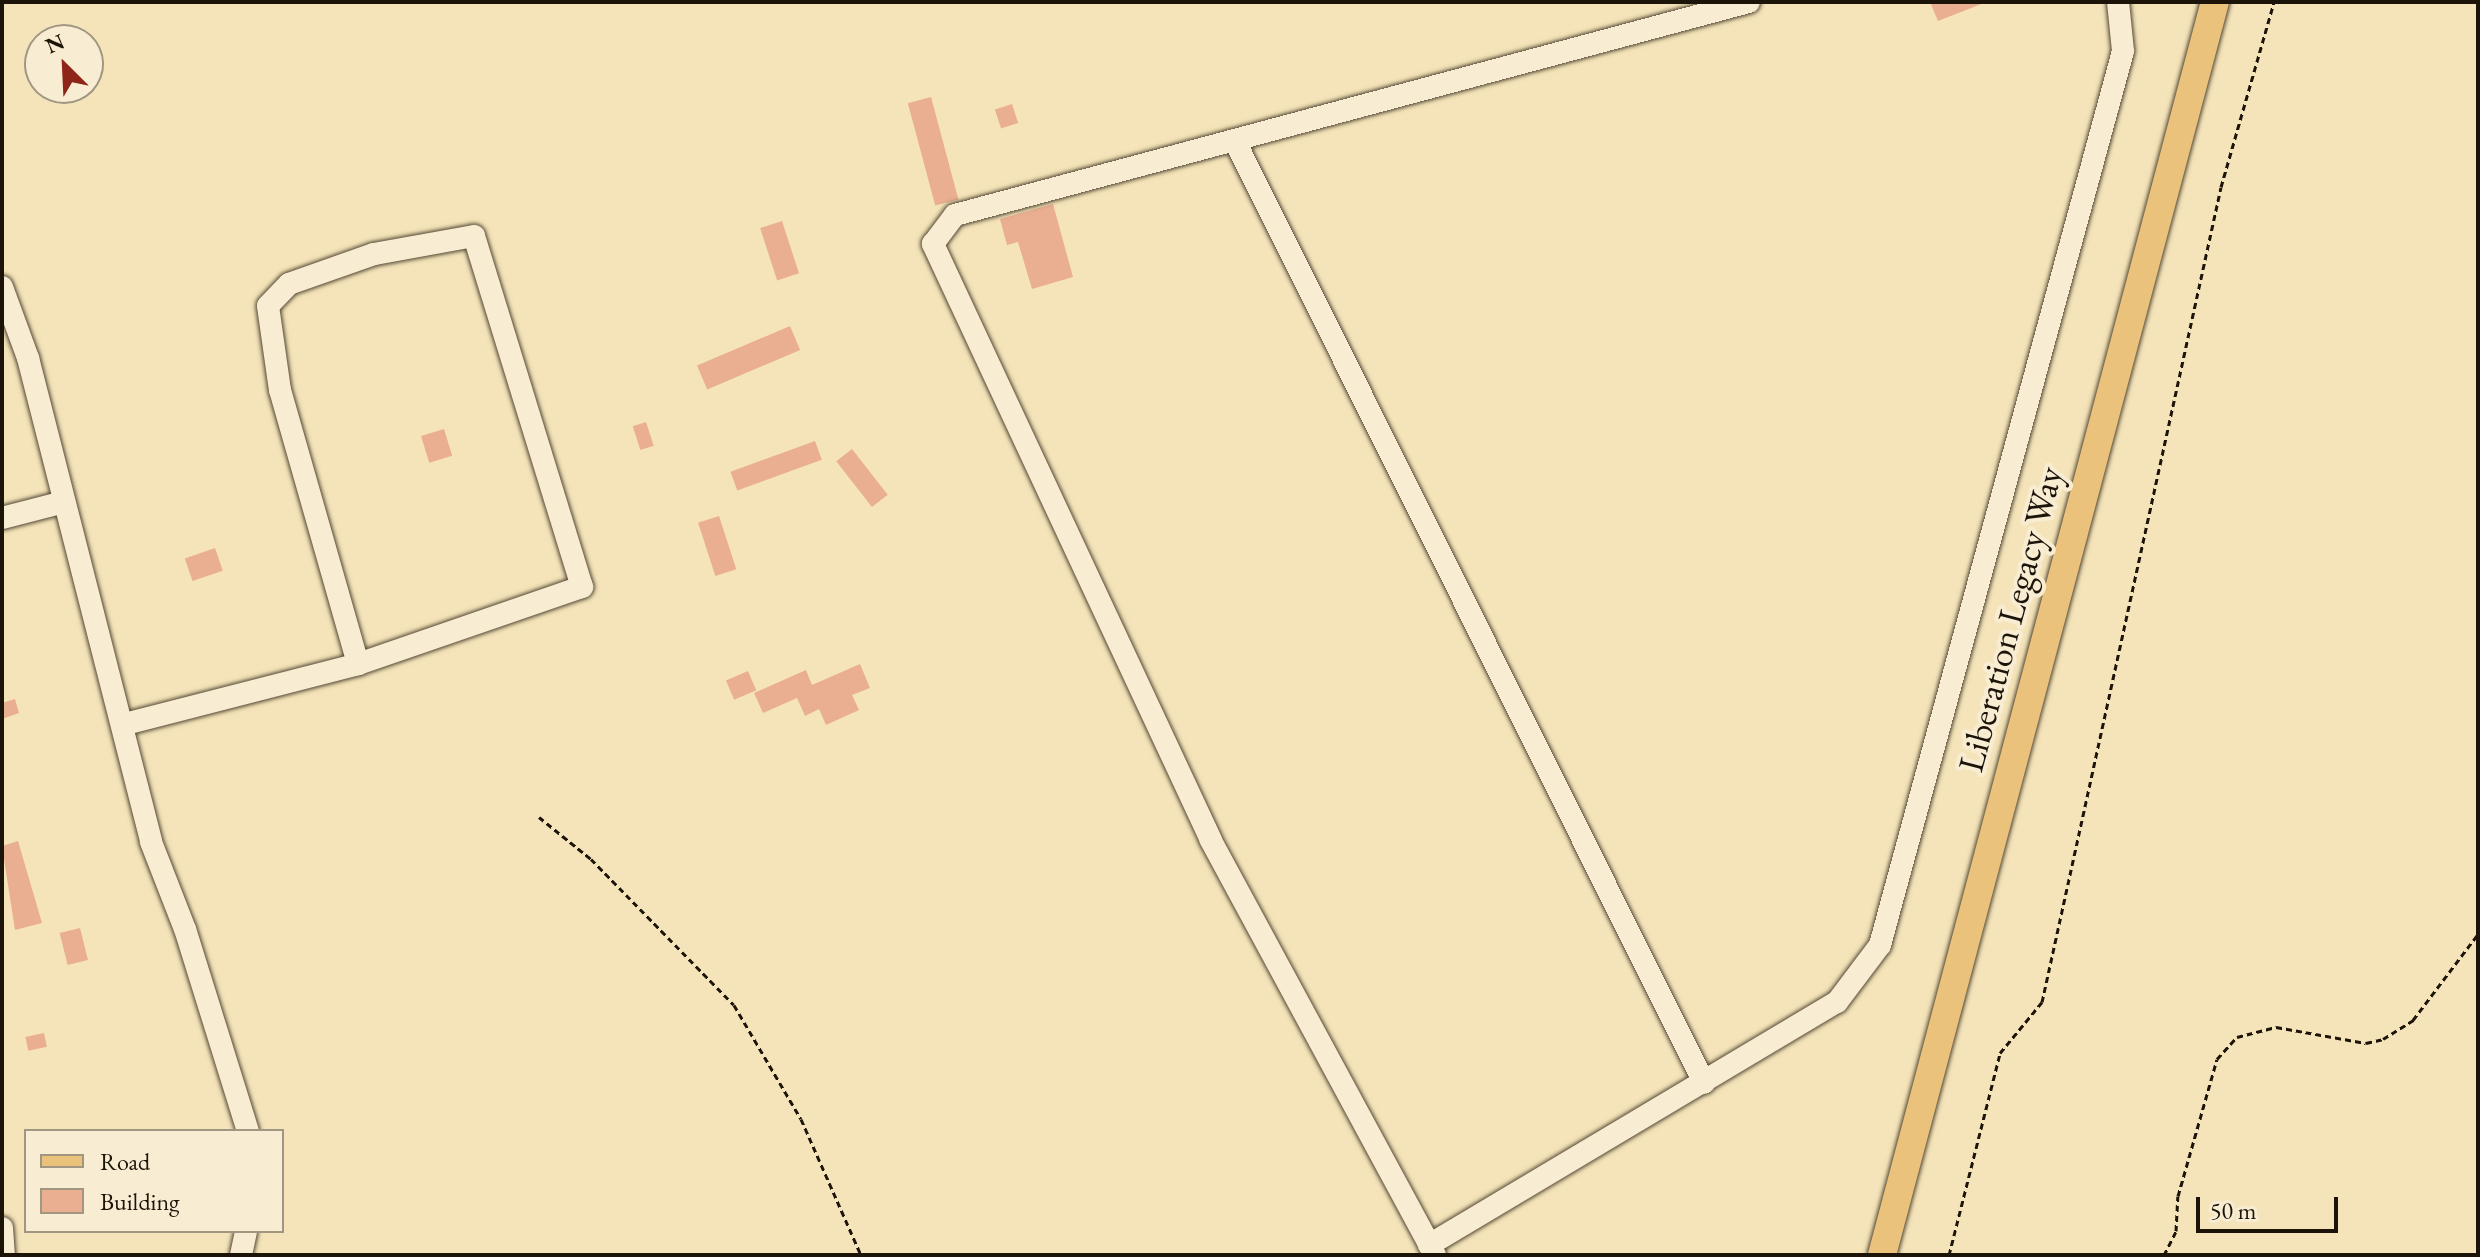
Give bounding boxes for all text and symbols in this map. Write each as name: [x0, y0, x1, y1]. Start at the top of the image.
north arrow: [24, 24, 104, 104]
text: N: [41, 27, 69, 60]
street label: Liberation Legacy Way: [1948, 462, 2072, 776]
legend: [24, 1129, 284, 1233]
text: Road: [100, 1146, 150, 1177]
scale bar: [2200, 1181, 2342, 1231]
text: Building: [100, 1186, 180, 1217]
text: 50 m: [2210, 1195, 2257, 1226]

